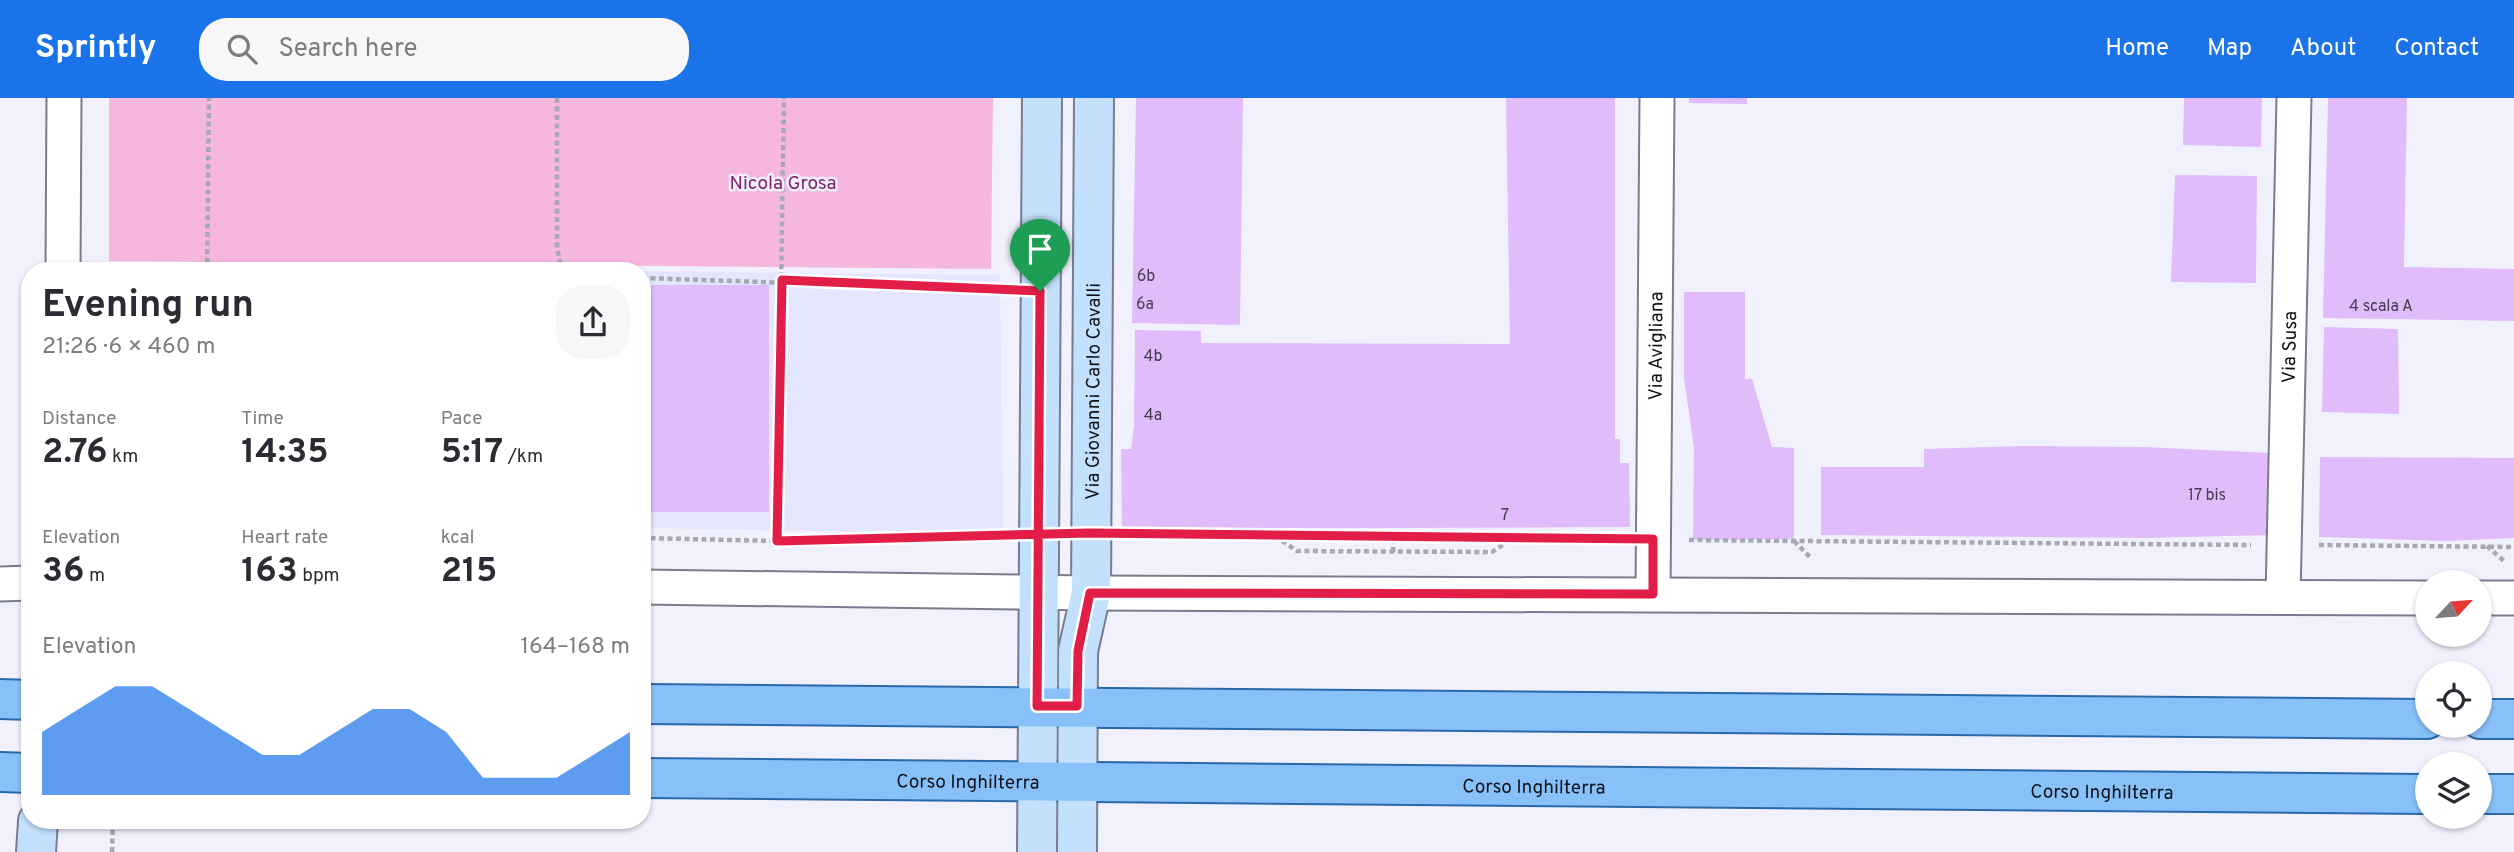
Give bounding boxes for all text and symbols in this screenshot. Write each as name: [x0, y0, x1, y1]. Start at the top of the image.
search box: [199, 18, 689, 81]
text: Sprintly: [35, 28, 157, 70]
icon: search: [223, 30, 261, 68]
text: Search here: [279, 33, 418, 66]
text: Home: [2105, 34, 2169, 64]
text: Map: [2207, 34, 2252, 64]
text: About: [2290, 34, 2356, 64]
text: Contact: [2394, 34, 2479, 64]
park label: Nicola Grosa: [729, 172, 837, 196]
pin: [1010, 219, 1070, 291]
icon: arrive: [1021, 230, 1059, 268]
house number: 6b: [1137, 267, 1155, 287]
text: Evening run: [42, 282, 254, 331]
street label: Via Giovanni Carlo Cavalli: [1082, 283, 1107, 500]
button: share: [556, 285, 630, 359]
street label: Via Avigliana: [1645, 291, 1669, 401]
house number: 6a: [1136, 295, 1154, 315]
house number: 4 scala A: [2349, 297, 2413, 317]
street label: Via Susa: [2278, 311, 2303, 384]
text: 21:26 · 6 × 460 m: [42, 333, 216, 362]
house number: 4b: [1144, 347, 1162, 367]
house number: 4a: [1144, 406, 1162, 426]
text: Distance: [42, 407, 117, 431]
text: Time: [241, 407, 284, 431]
text: Pace: [441, 407, 482, 431]
text: 2.76: [42, 431, 108, 475]
text: 14:35: [241, 431, 329, 475]
text: 5:17: [441, 431, 503, 475]
text: km: [108, 445, 138, 469]
text: /km: [503, 445, 543, 469]
house number: 17 bis: [2188, 486, 2226, 506]
house number: 7: [1501, 506, 1509, 526]
text: Elevation: [42, 526, 120, 550]
text: Heart rate: [241, 526, 328, 550]
text: kcal: [441, 526, 474, 550]
text: 36: [42, 550, 85, 594]
text: 163: [241, 550, 298, 594]
text: 215: [441, 550, 497, 594]
text: m: [85, 564, 105, 588]
text: bpm: [298, 564, 340, 588]
north arrow: [2415, 570, 2492, 648]
map controls: [2415, 570, 2492, 829]
text: Elevation: [42, 633, 137, 662]
text: 164–168 m: [520, 633, 630, 662]
button: locate: [2415, 661, 2492, 738]
button: layers: [2415, 752, 2492, 829]
street label: Corso Inghilterra: [896, 770, 1040, 796]
street label: Corso Inghilterra: [1462, 775, 1606, 801]
street label: Corso Inghilterra: [2030, 780, 2174, 806]

